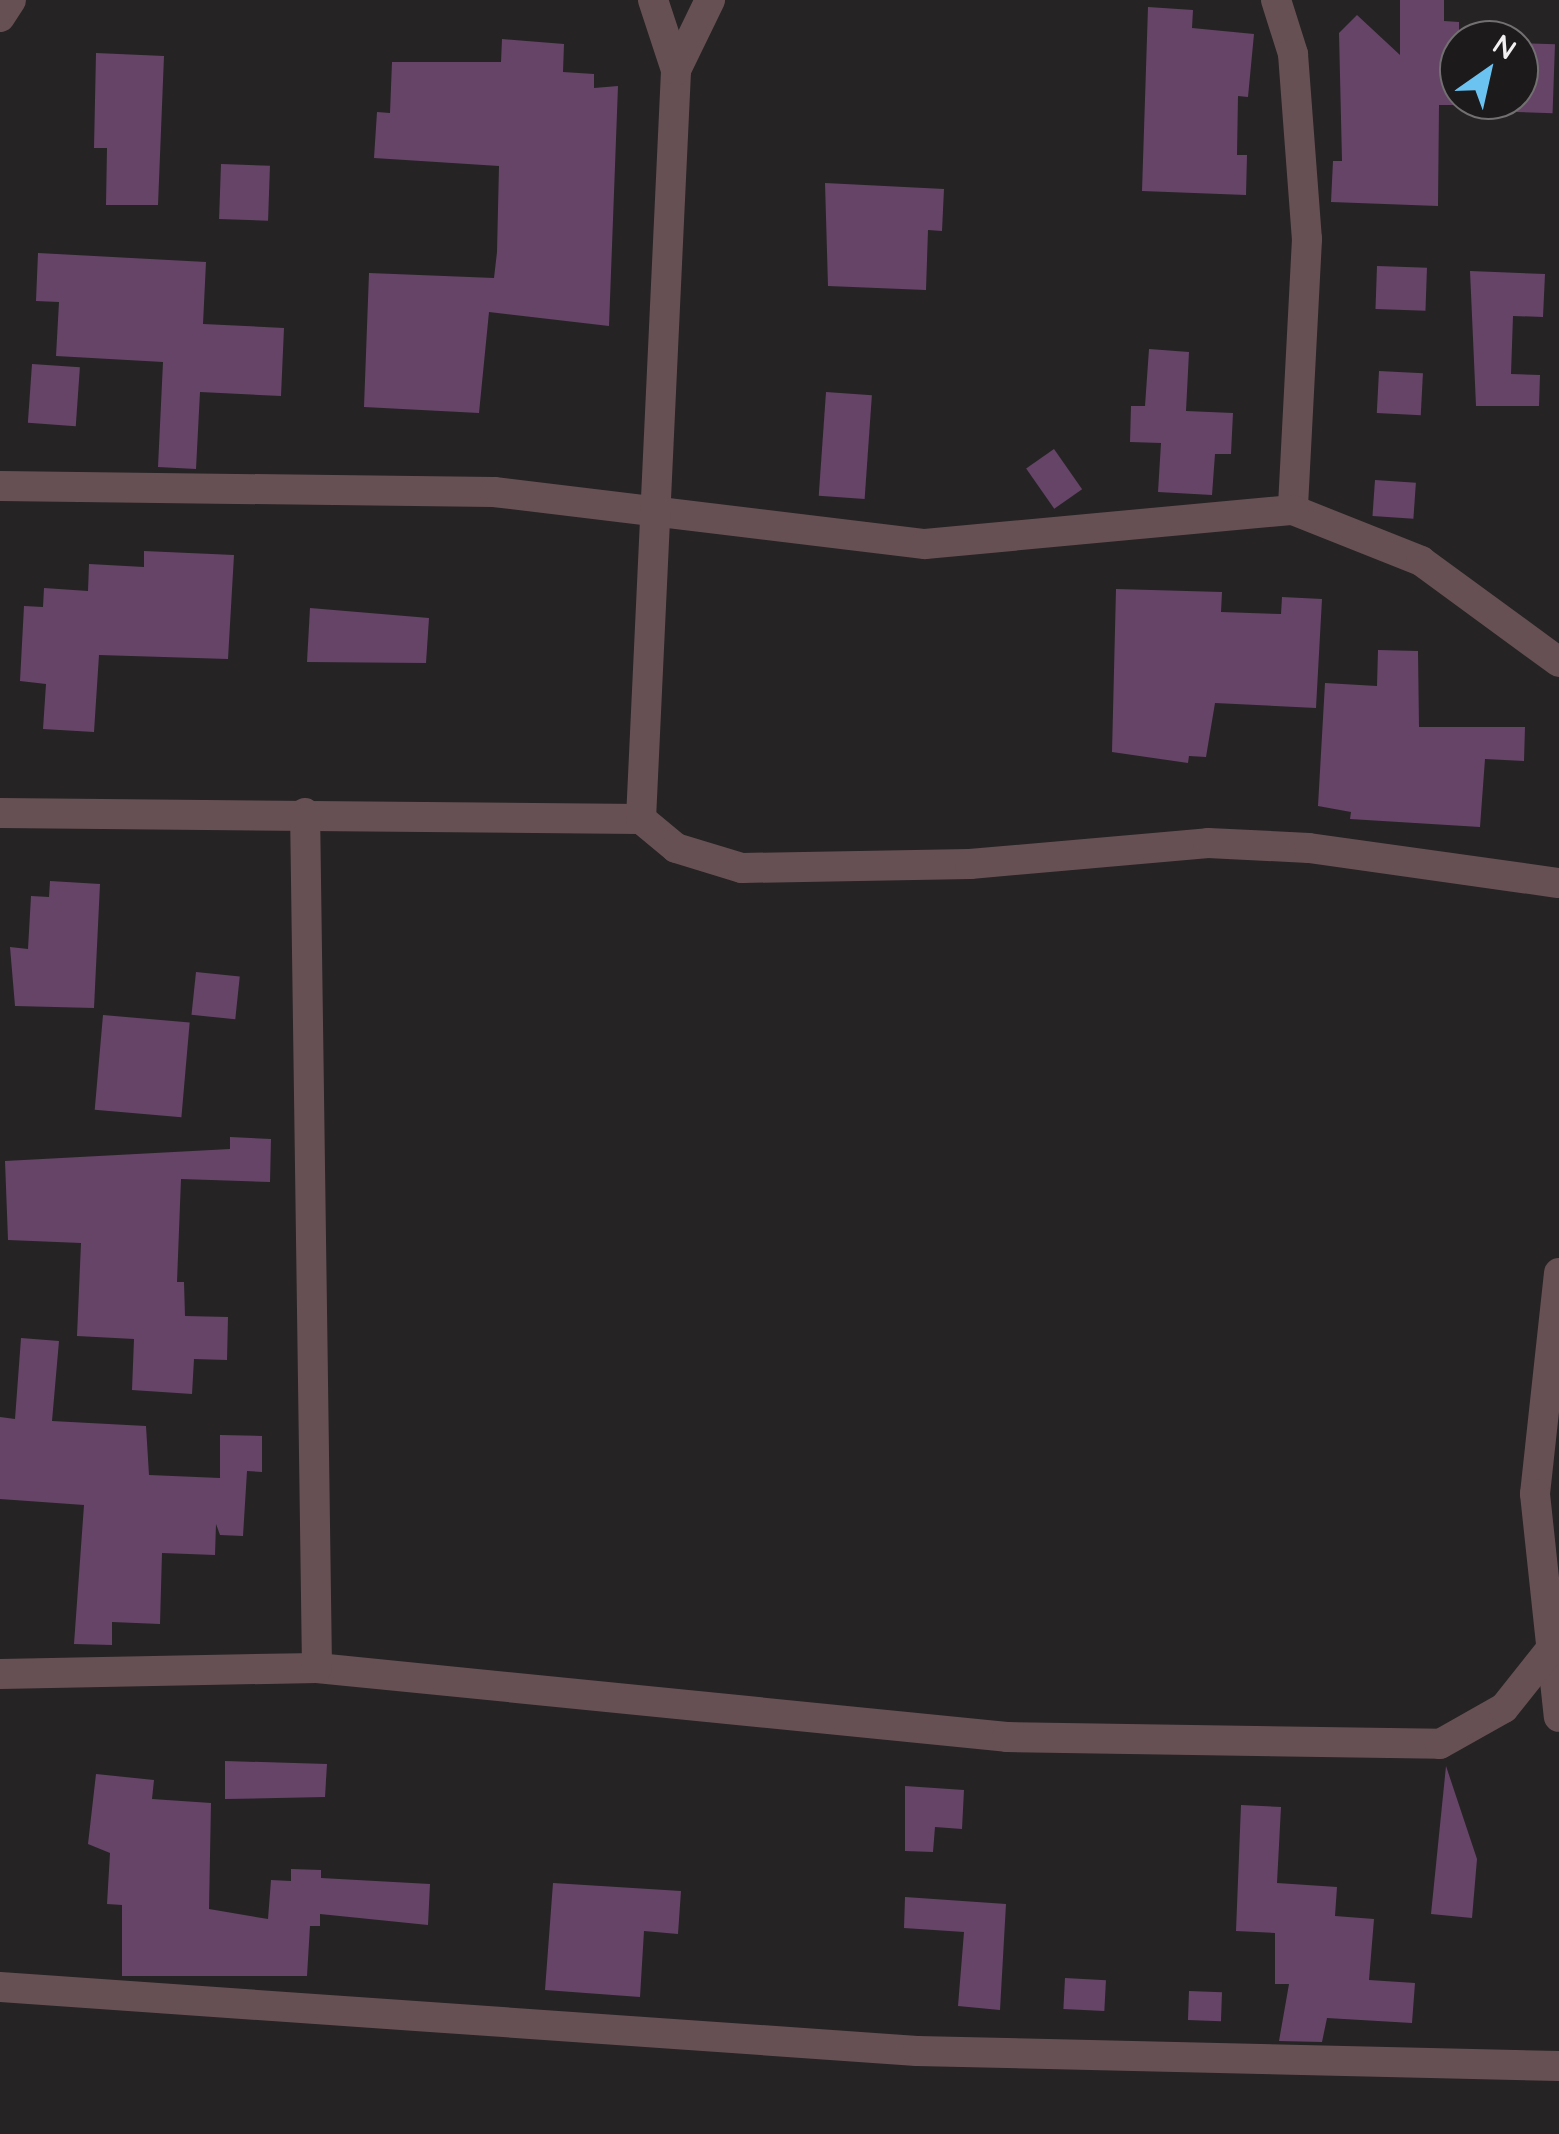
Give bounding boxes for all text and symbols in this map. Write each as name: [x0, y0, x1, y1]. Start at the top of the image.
north arrow: [1439, 20, 1539, 120]
text: N: [1487, 26, 1523, 67]

